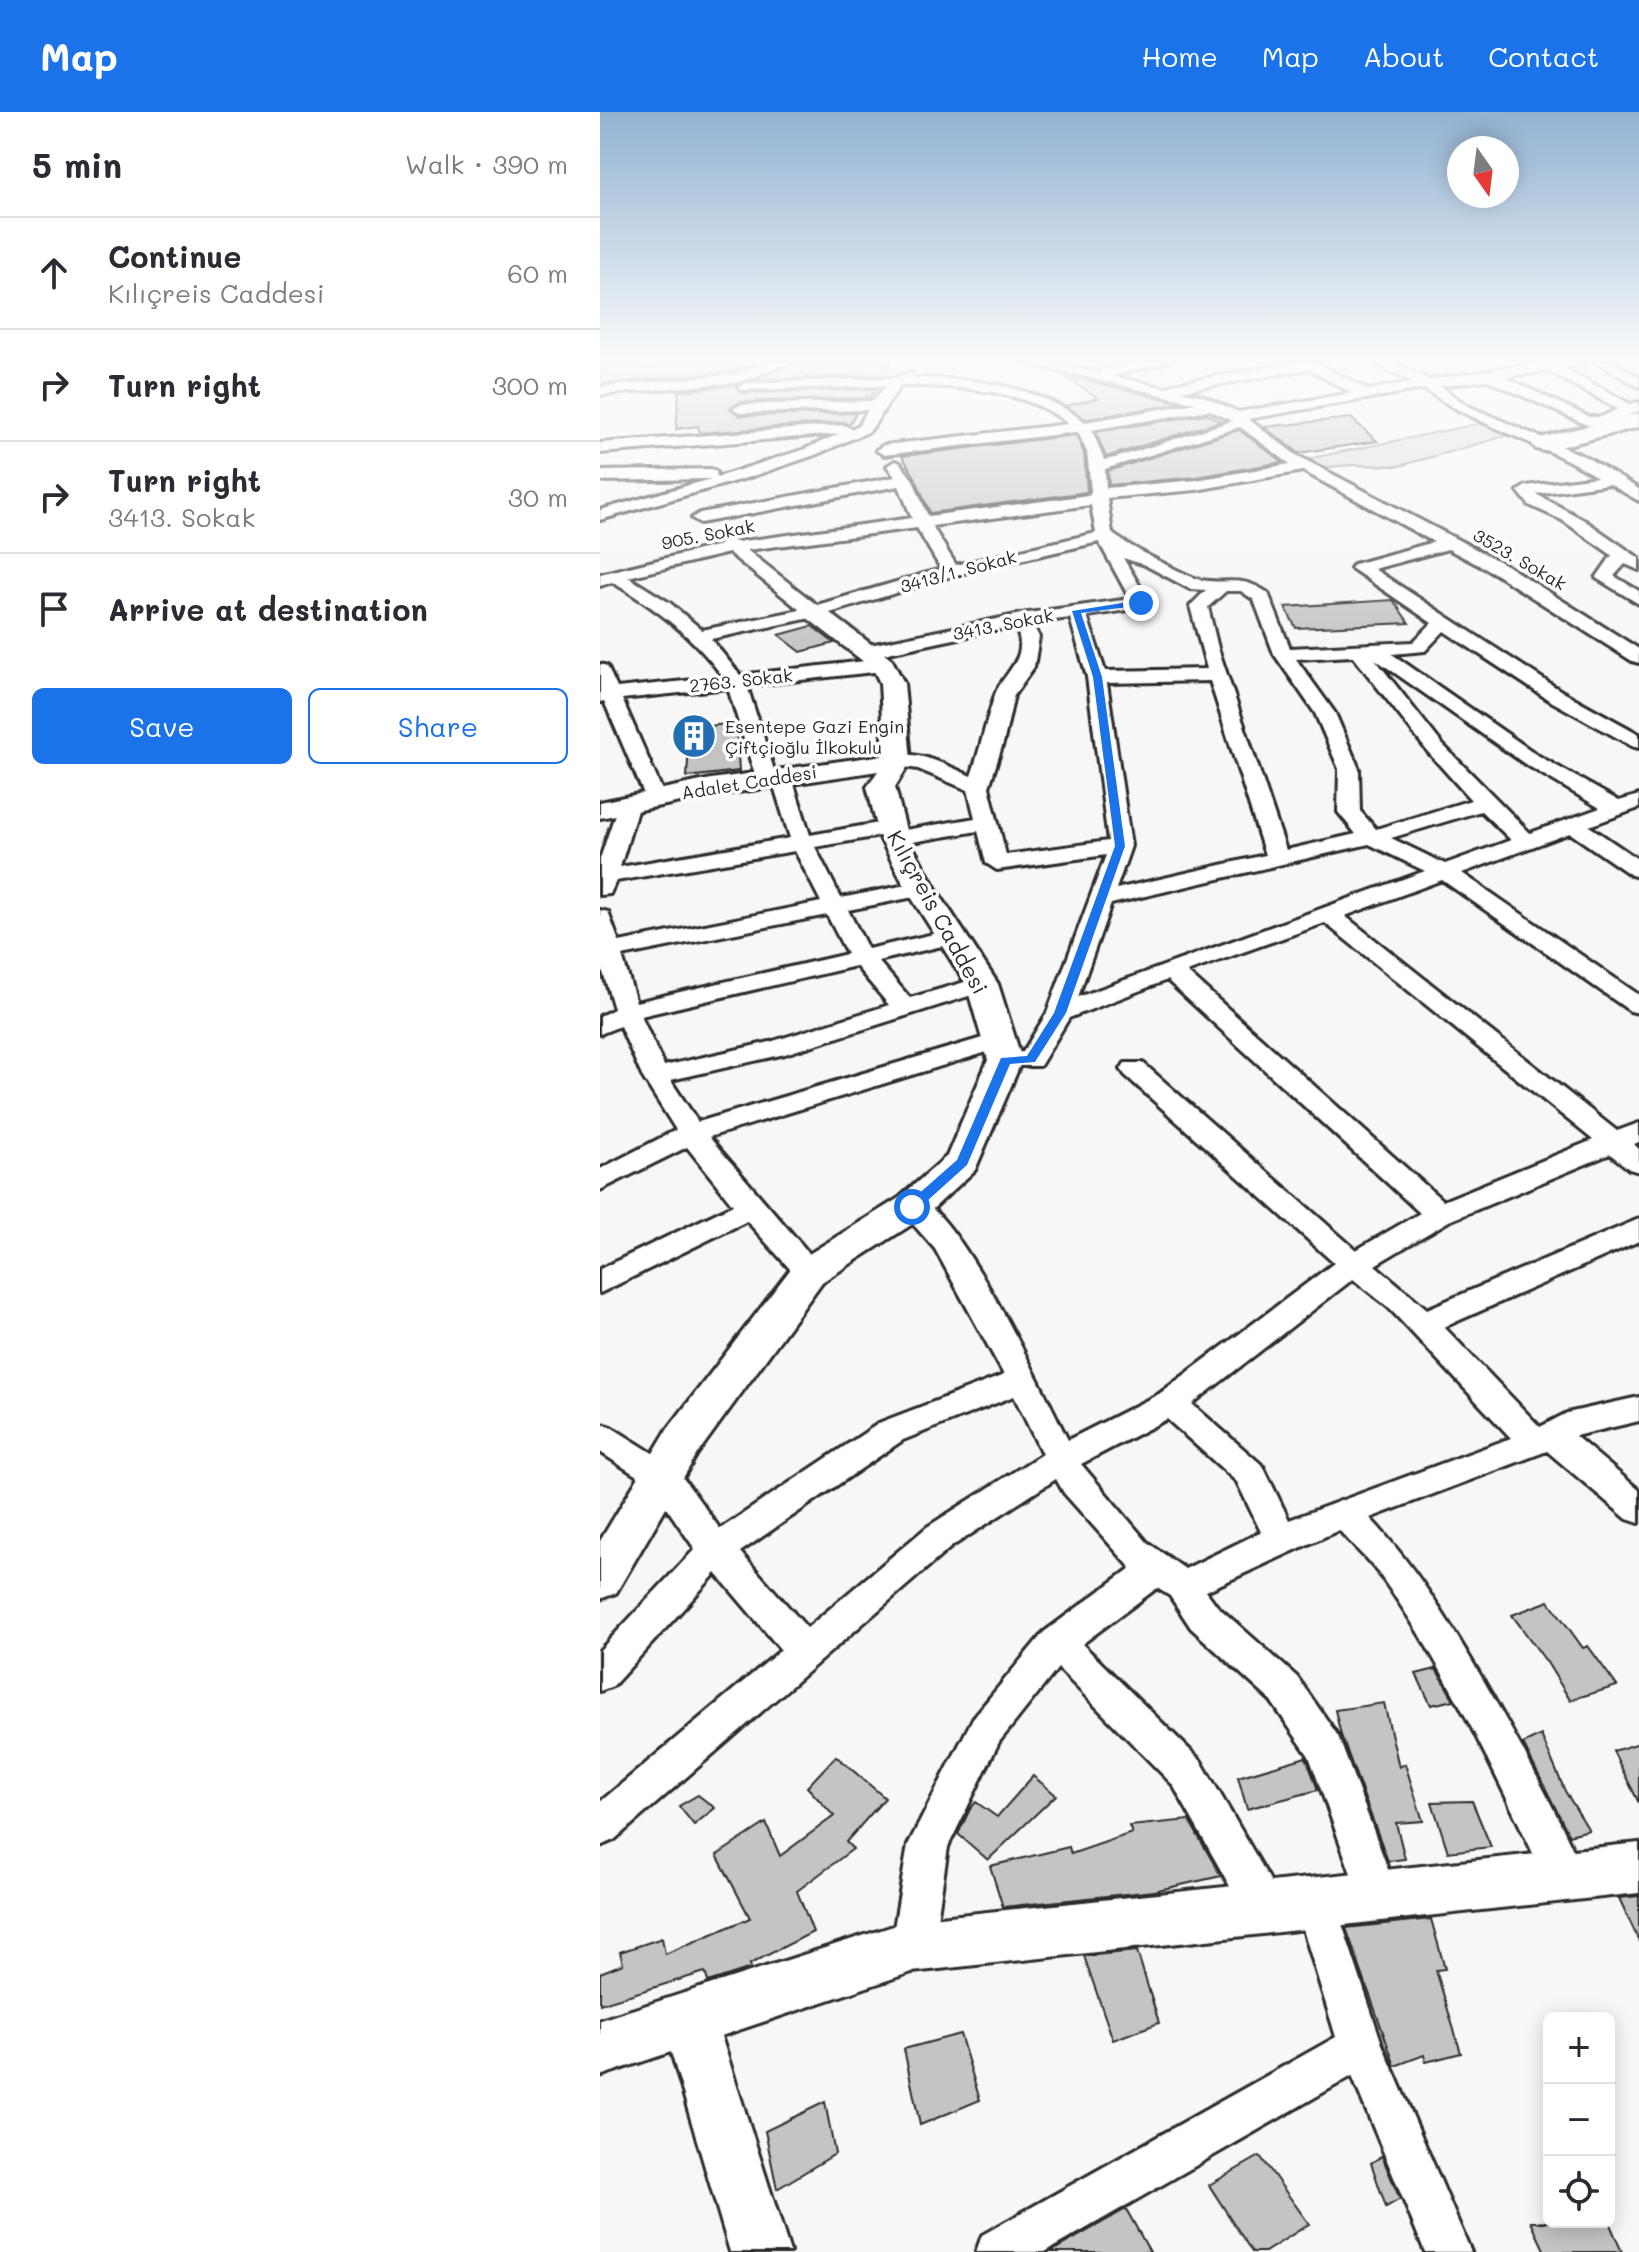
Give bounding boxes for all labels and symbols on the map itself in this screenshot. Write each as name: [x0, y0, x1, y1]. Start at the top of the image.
north arrow: [1447, 136, 1519, 208]
street label: 905. Sokak: [659, 513, 757, 555]
street label: 3523. Sokak: [1469, 523, 1571, 595]
street label: 3413/1. Sokak: [897, 544, 1019, 598]
route end: [1123, 585, 1159, 621]
street label: 3413. Sokak: [951, 602, 1055, 646]
street label: 2763. Sokak: [688, 663, 794, 697]
building icon: Esentepe Gazi Engin Çiftçioğlu İlkokulu: [670, 712, 718, 760]
place label: Esentepe Gazi Engin Çiftçioğlu İlkokulu: [725, 714, 904, 759]
street label: Adalet Caddesi: [680, 759, 818, 805]
street label: Kılıçreis Caddesi: [881, 825, 995, 999]
route start: [894, 1189, 930, 1225]

